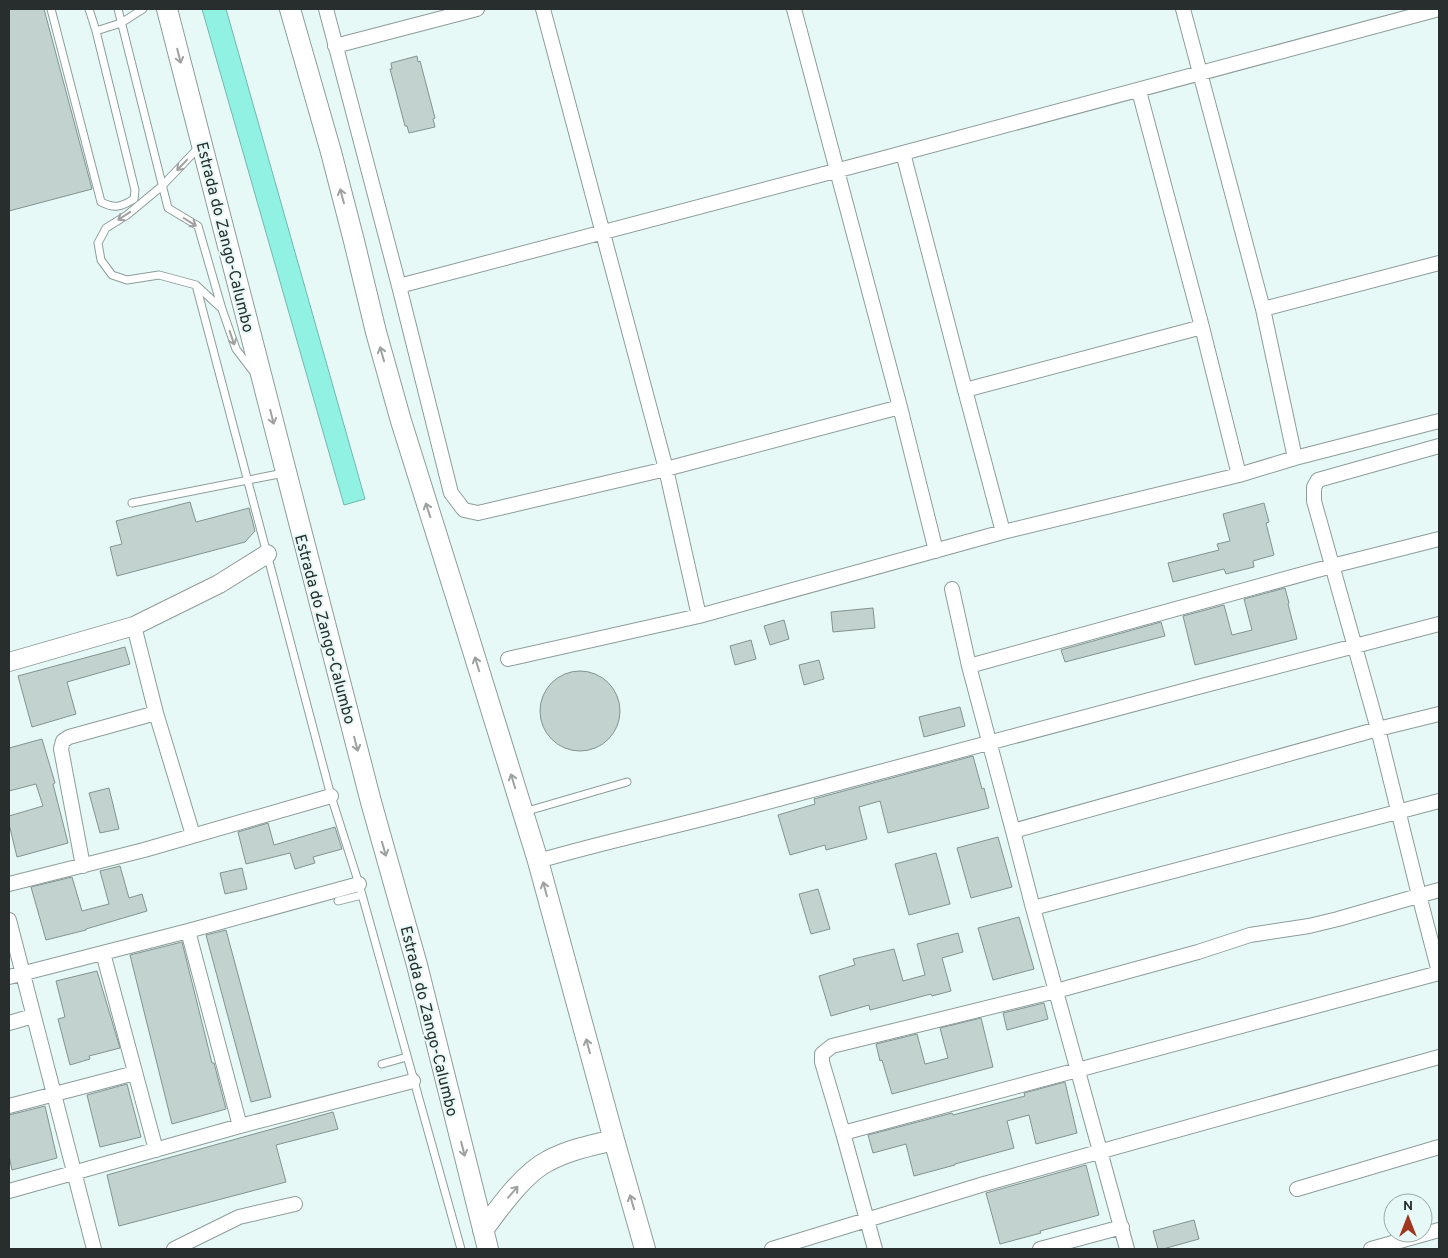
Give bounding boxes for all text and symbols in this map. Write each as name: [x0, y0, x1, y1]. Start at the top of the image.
one-way arrow: [175, 47, 184, 63]
street label: Estrada do Zango-Calumbo: [191, 140, 257, 335]
one-way arrow: [176, 159, 188, 171]
one-way arrow: [337, 189, 347, 205]
one-way arrow: [117, 211, 131, 221]
one-way arrow: [183, 216, 197, 227]
one-way arrow: [228, 329, 237, 345]
one-way arrow: [376, 346, 386, 362]
one-way arrow: [267, 408, 277, 424]
one-way arrow: [423, 502, 432, 518]
street label: Estrada do Zango-Calumbo: [289, 532, 359, 727]
one-way arrow: [472, 657, 482, 673]
one-way arrow: [352, 735, 361, 751]
one-way arrow: [507, 774, 517, 790]
one-way arrow: [380, 840, 390, 856]
one-way arrow: [540, 881, 550, 897]
street label: Estrada do Zango-Calumbo: [395, 924, 461, 1119]
one-way arrow: [583, 1038, 593, 1054]
one-way arrow: [458, 1140, 468, 1156]
one-way arrow: [507, 1186, 519, 1199]
north arrow: [1383, 1193, 1433, 1243]
one-way arrow: [626, 1195, 636, 1211]
text: N: [1403, 1198, 1413, 1215]

